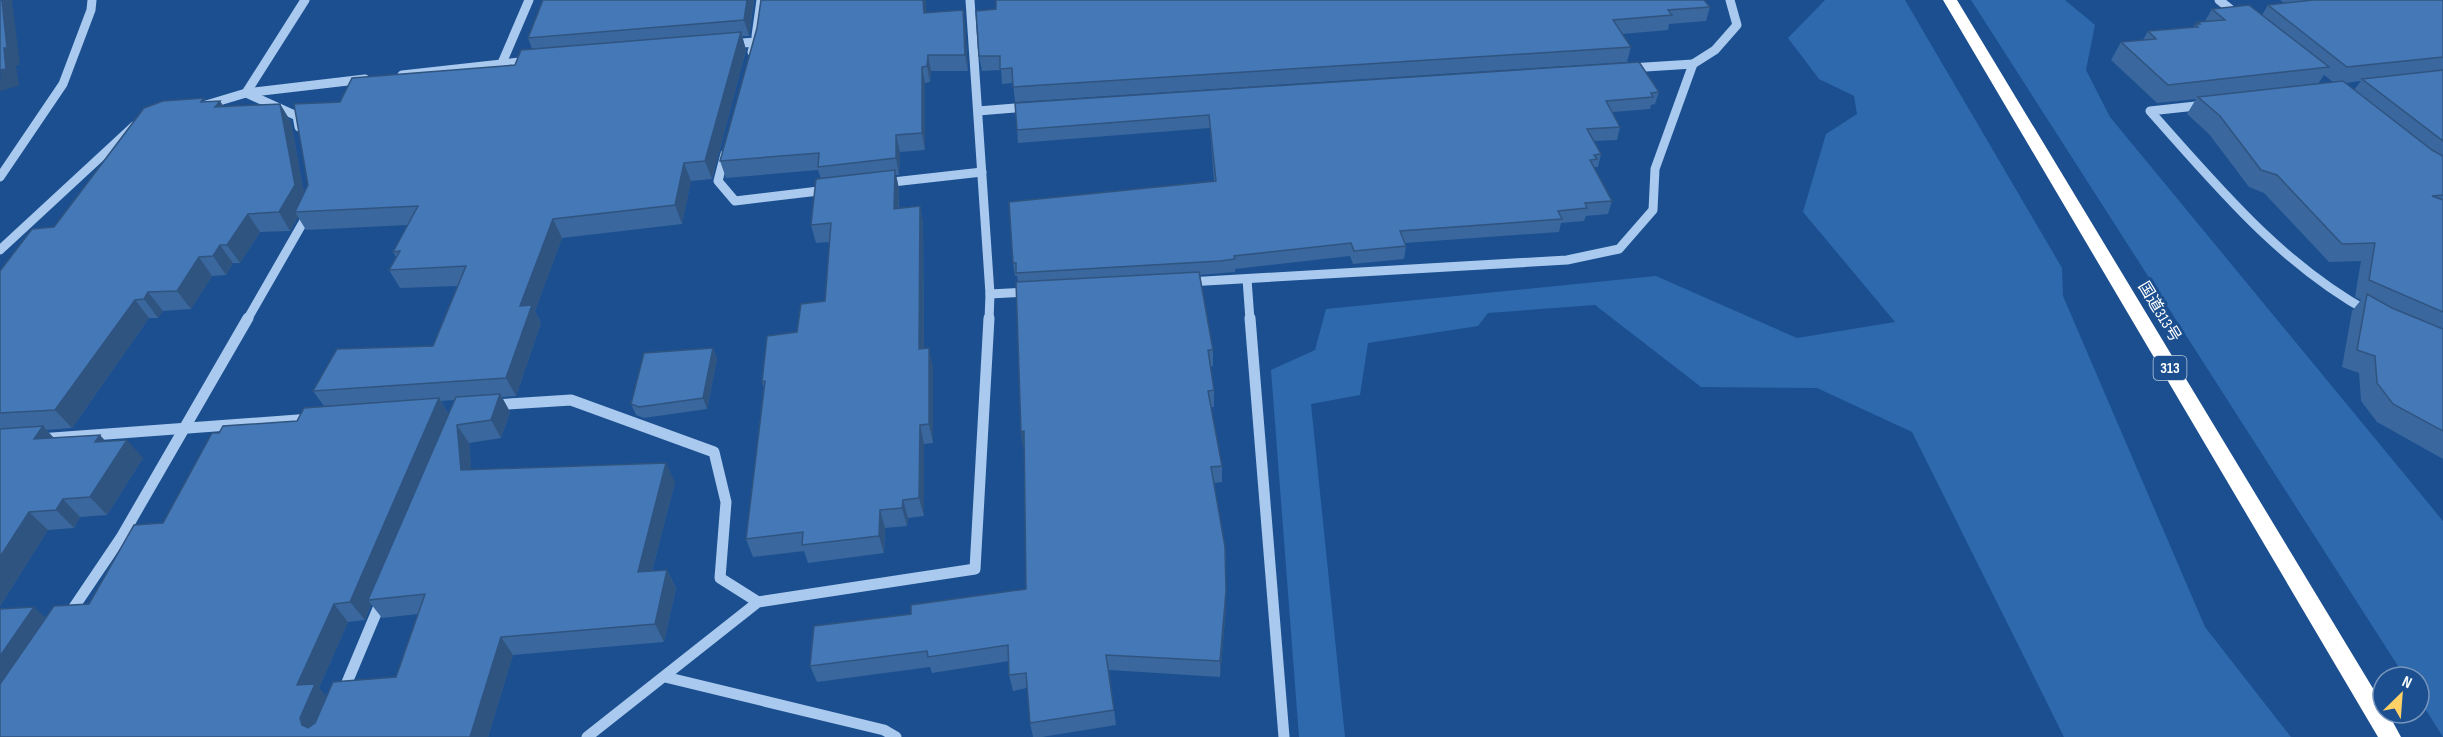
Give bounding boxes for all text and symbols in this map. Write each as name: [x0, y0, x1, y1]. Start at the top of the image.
street label: 国道313号: [2134, 278, 2184, 346]
road number: 313: [2154, 356, 2186, 380]
north arrow: [2371, 665, 2431, 725]
text: N: [2399, 672, 2415, 693]

